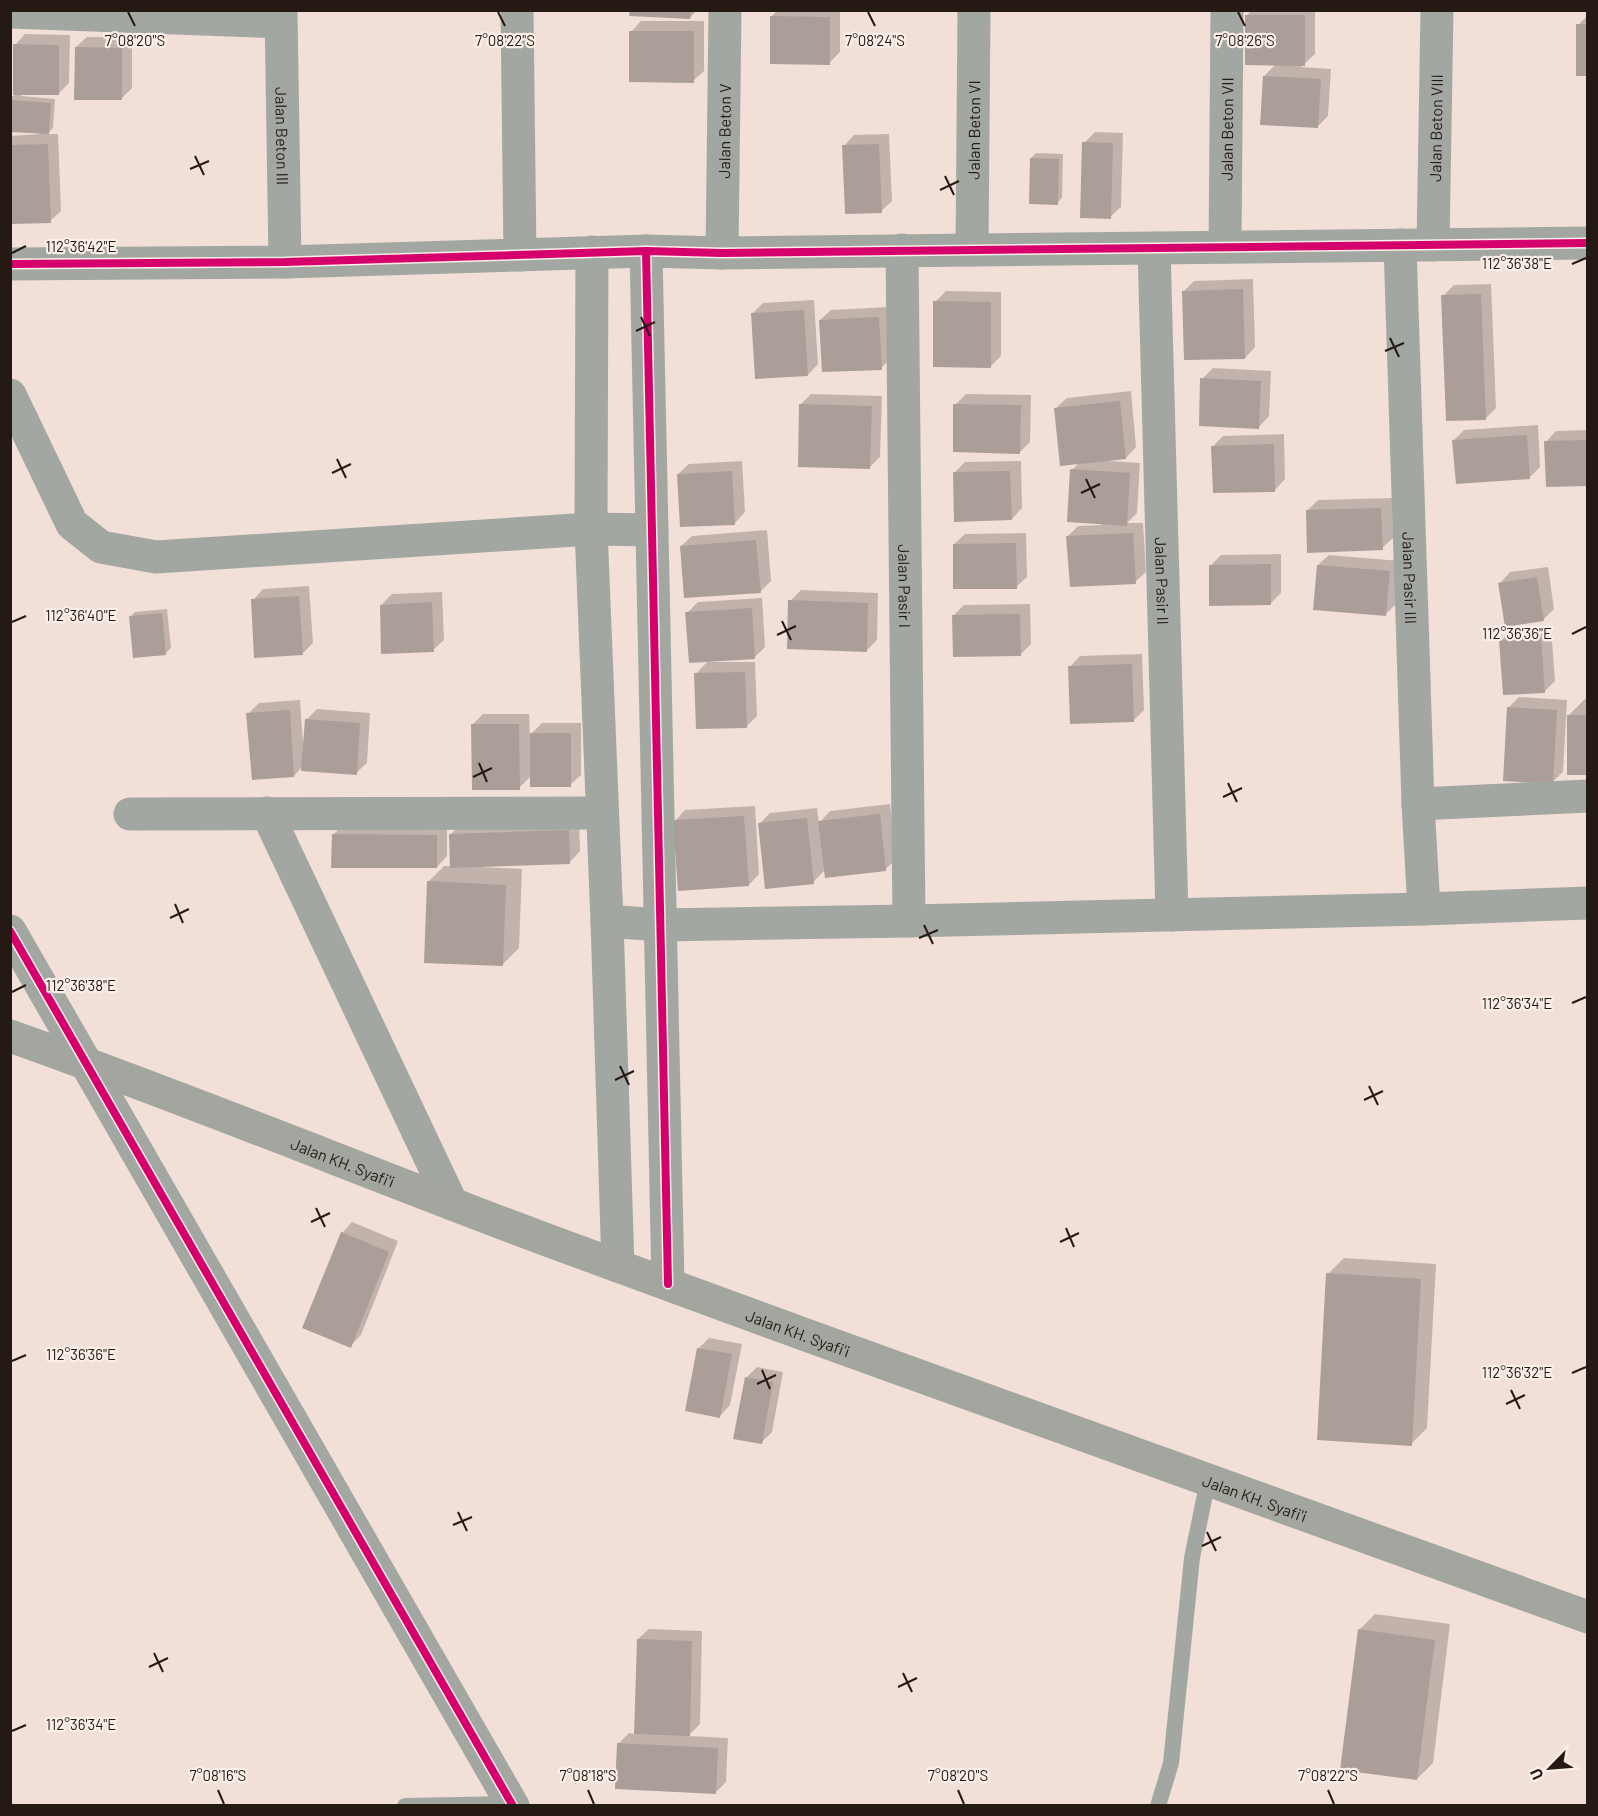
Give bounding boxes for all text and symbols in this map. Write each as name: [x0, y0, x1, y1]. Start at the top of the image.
text: 7°08'20"S: [105, 31, 165, 49]
text: 7°08'22"S: [475, 31, 535, 49]
text: 7°08'24"S: [845, 31, 905, 49]
text: 7°08'26"S: [1215, 31, 1275, 49]
street label: Jalan Beton VIII: [1425, 74, 1445, 182]
street label: Jalan Beton VII: [1216, 77, 1236, 181]
street label: Jalan Beton VI: [963, 80, 983, 180]
street label: Jalan Beton V: [713, 83, 734, 179]
street label: Jalan Beton III: [273, 87, 293, 185]
text: 112°36'42"E: [46, 237, 116, 255]
text: 112°36'38"E: [1482, 254, 1552, 272]
street label: Jalan Pasir III: [1400, 532, 1422, 624]
street label: Jalan Pasir II: [1152, 537, 1174, 625]
street label: Jalan Pasir I: [896, 544, 915, 628]
text: 112°36'40"E: [45, 606, 117, 624]
text: 112°36'36"E: [1482, 624, 1552, 642]
text: 112°36'38"E: [46, 976, 116, 994]
text: 112°36'34"E: [1482, 994, 1552, 1012]
street label: Jalan KH. Syafi'i: [288, 1133, 398, 1190]
street label: Jalan KH. Syafi'i: [743, 1304, 853, 1360]
text: 112°36'36"E: [46, 1345, 116, 1363]
text: 112°36'32"E: [1482, 1363, 1552, 1381]
street label: Jalan KH. Syafi'i: [1200, 1470, 1310, 1525]
text: 112°36'34"E: [46, 1715, 116, 1733]
north arrow: [1520, 1738, 1580, 1798]
text: 7°08'16"S: [190, 1766, 246, 1784]
text: 7°08'18"S: [560, 1766, 616, 1784]
text: 7°08'20"S: [928, 1766, 988, 1784]
text: 7°08'22"S: [1298, 1766, 1358, 1784]
text: U: [1525, 1766, 1547, 1783]

